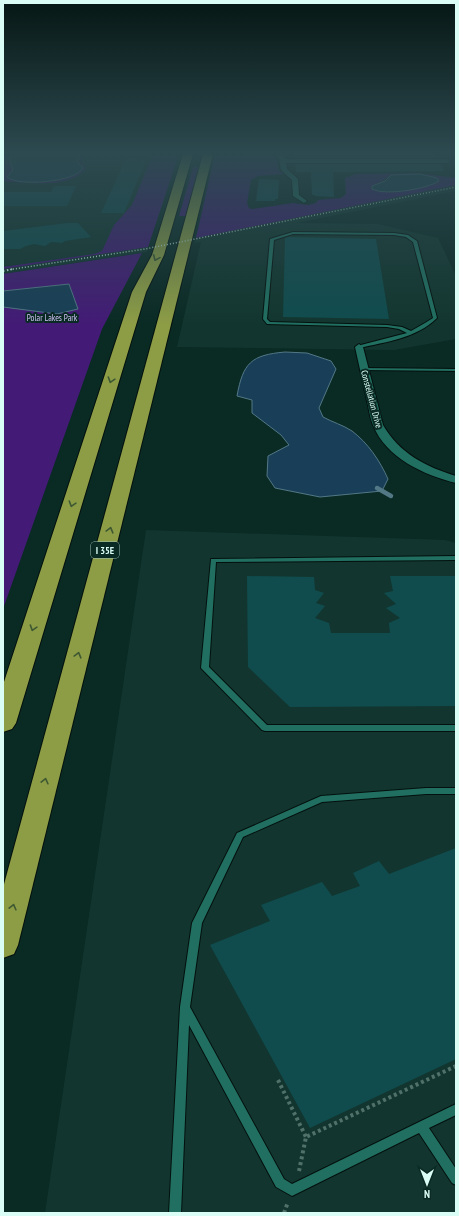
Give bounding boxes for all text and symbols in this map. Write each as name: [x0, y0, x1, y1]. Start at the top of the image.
one-way arrow: [152, 255, 160, 262]
park label: Polar Lakes Park: [27, 312, 78, 323]
street label: Constellation Drive: [359, 369, 385, 429]
one-way arrow: [107, 377, 116, 384]
one-way arrow: [69, 501, 77, 508]
one-way arrow: [106, 526, 114, 533]
road number: I 35E: [91, 542, 119, 558]
one-way arrow: [29, 625, 38, 632]
one-way arrow: [73, 652, 81, 659]
one-way arrow: [40, 778, 48, 784]
one-way arrow: [8, 904, 16, 910]
north arrow: [407, 1164, 447, 1204]
text: N: [424, 1187, 430, 1201]

